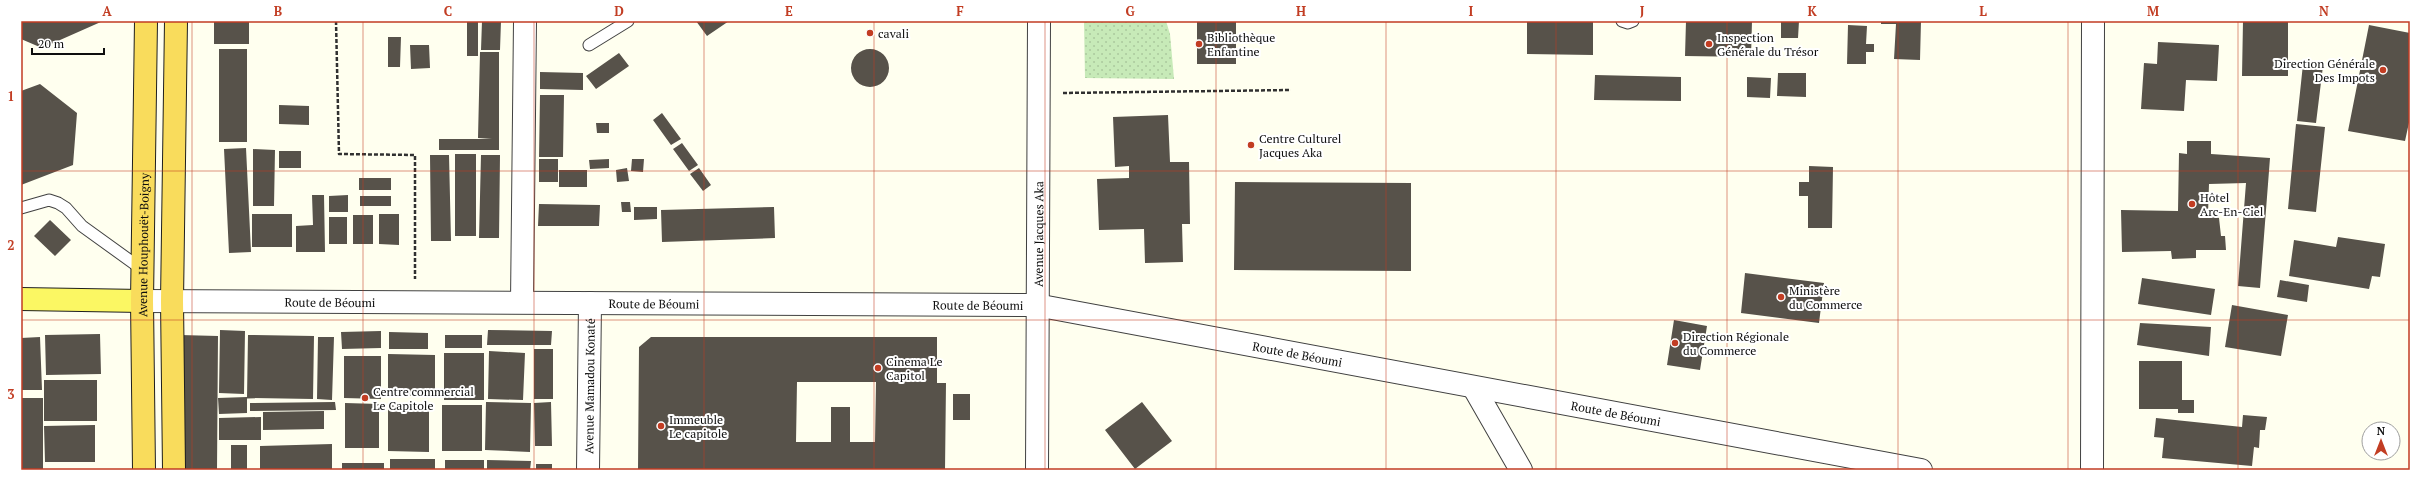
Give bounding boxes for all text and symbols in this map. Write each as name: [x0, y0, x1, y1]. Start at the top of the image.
text: A: [102, 2, 112, 20]
text: B: [274, 2, 282, 20]
text: C: [444, 2, 452, 20]
text: D: [614, 2, 624, 20]
text: E: [785, 2, 793, 20]
text: F: [956, 2, 964, 20]
text: G: [1125, 2, 1135, 20]
text: H: [1296, 2, 1306, 20]
text: I: [1469, 2, 1474, 20]
text: J: [1640, 2, 1645, 20]
text: K: [1807, 2, 1817, 20]
text: L: [1979, 2, 1987, 20]
text: M: [2147, 2, 2159, 20]
text: N: [2319, 2, 2329, 20]
place label: cavali: [878, 26, 909, 41]
marker: cavali: [865, 28, 875, 38]
scale bar: [32, 30, 104, 56]
place label: Bibliothèque Enfantine: [1207, 30, 1275, 59]
place label: Inspection Générale du Trésor: [1717, 30, 1819, 59]
text: 20 m: [38, 36, 65, 51]
marker: Bibliothèque Enfantine: [1194, 39, 1204, 49]
marker: Inspection Générale du Trésor: [1704, 39, 1714, 49]
place label: Direction Générale Des Impots: [2274, 56, 2375, 85]
marker: Direction Générale Des Impots: [2378, 65, 2388, 75]
text: 1: [7, 87, 15, 105]
place label: Centre Culturel Jacques Aka: [1259, 131, 1342, 160]
marker: Centre Culturel Jacques Aka: [1246, 140, 1256, 150]
street label: Avenue Houphouët-Boigny: [134, 172, 151, 317]
street label: Avenue Jacques Aka: [1030, 181, 1046, 287]
place label: Hôtel Arc-En-Ciel: [2200, 190, 2264, 219]
marker: Hôtel Arc-En-Ciel: [2187, 199, 2197, 209]
text: 2: [7, 236, 15, 254]
place label: Ministère du Commerce: [1789, 283, 1862, 312]
marker: Ministère du Commerce: [1776, 292, 1786, 302]
street label: Route de Béoumi: [284, 294, 376, 310]
street label: Route de Béoumi: [608, 296, 700, 311]
street label: Route de Béoumi: [932, 297, 1024, 312]
street label: Avenue Mamadou Konaté: [581, 318, 597, 454]
place label: Direction Régionale du Commerce: [1683, 329, 1789, 358]
street label: Route de Béoumi: [1251, 338, 1344, 370]
marker: Direction Régionale du Commerce: [1670, 338, 1680, 348]
place label: Cinema Le Capitol: [886, 354, 942, 383]
marker: Cinema Le Capitol: [873, 363, 883, 373]
place label: Centre commercial Le Capitole: [373, 384, 474, 413]
text: 3: [7, 385, 15, 403]
marker: Centre commercial Le Capitole: [360, 393, 370, 403]
street label: Route de Béoumi: [1570, 397, 1662, 429]
place label: Immeuble Le capitole: [669, 412, 727, 441]
marker: Immeuble Le capitole: [656, 421, 666, 431]
north arrow: [2361, 421, 2401, 461]
text: N: [2377, 424, 2386, 438]

